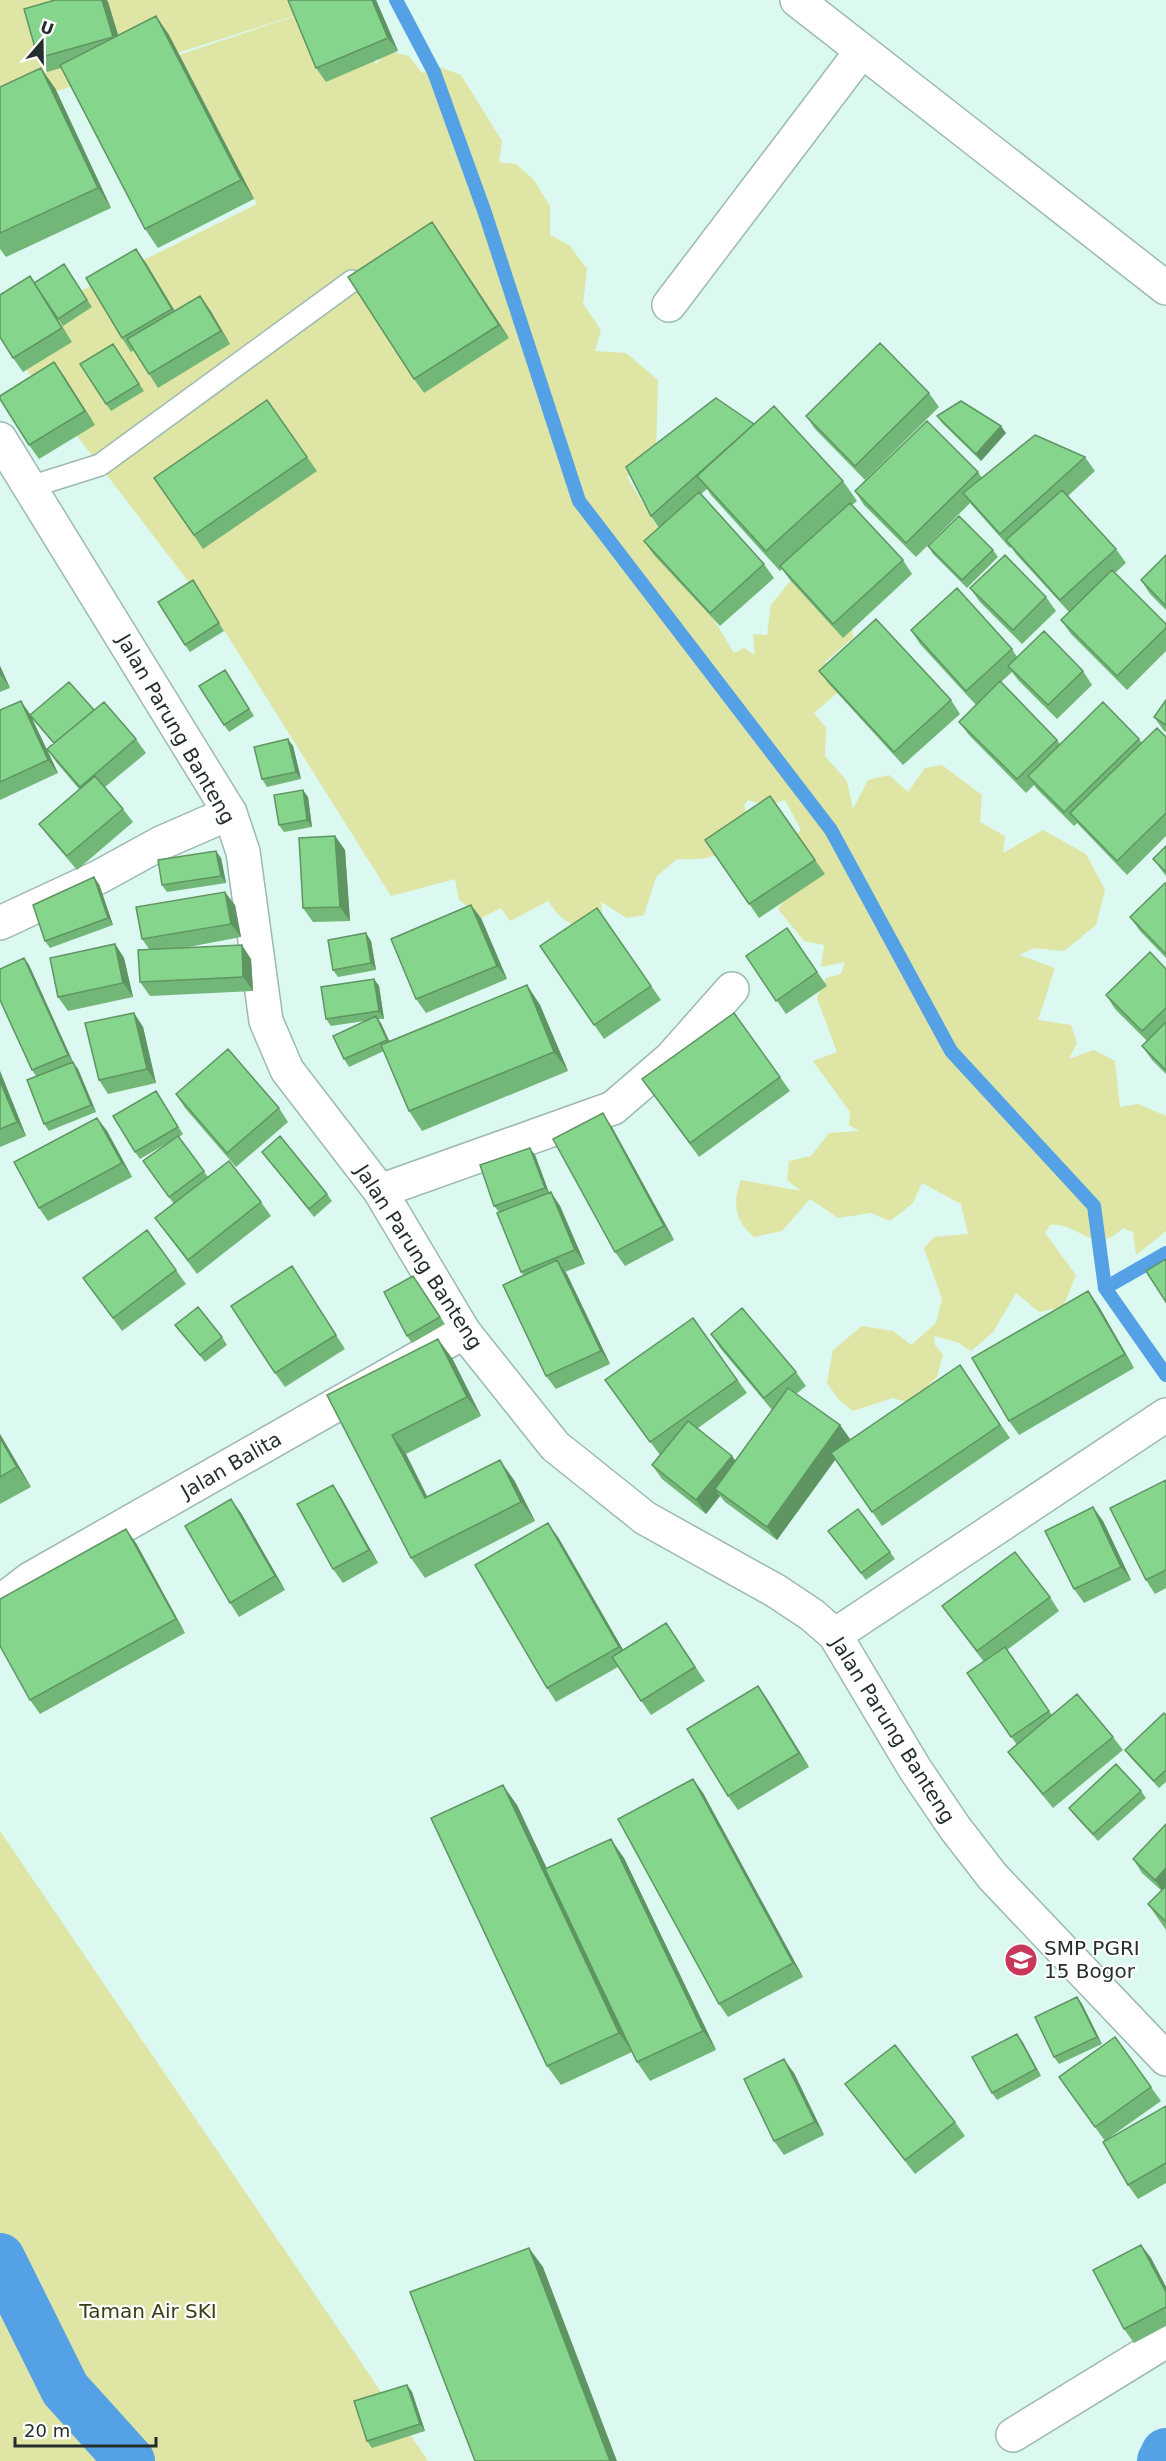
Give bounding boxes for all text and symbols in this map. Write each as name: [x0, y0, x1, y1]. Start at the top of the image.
north arrow: [12, 12, 72, 72]
text: U: [38, 17, 56, 40]
street label: Jalan Parung Banteng: [111, 628, 240, 828]
street label: Jalan Parung Banteng: [349, 1159, 488, 1354]
street label: Jalan Balita: [175, 1427, 286, 1504]
street label: Jalan Parung Banteng: [825, 1631, 960, 1828]
place label: SMP PGRI 15 Bogor: [1044, 1936, 1140, 1983]
school or university icon: SMP PGRI 15 Bogor: [1003, 1942, 1039, 1978]
park label: Taman Air SKI: [78, 2299, 217, 2323]
scale bar: [15, 2410, 156, 2448]
text: 20 m: [24, 2420, 70, 2441]

